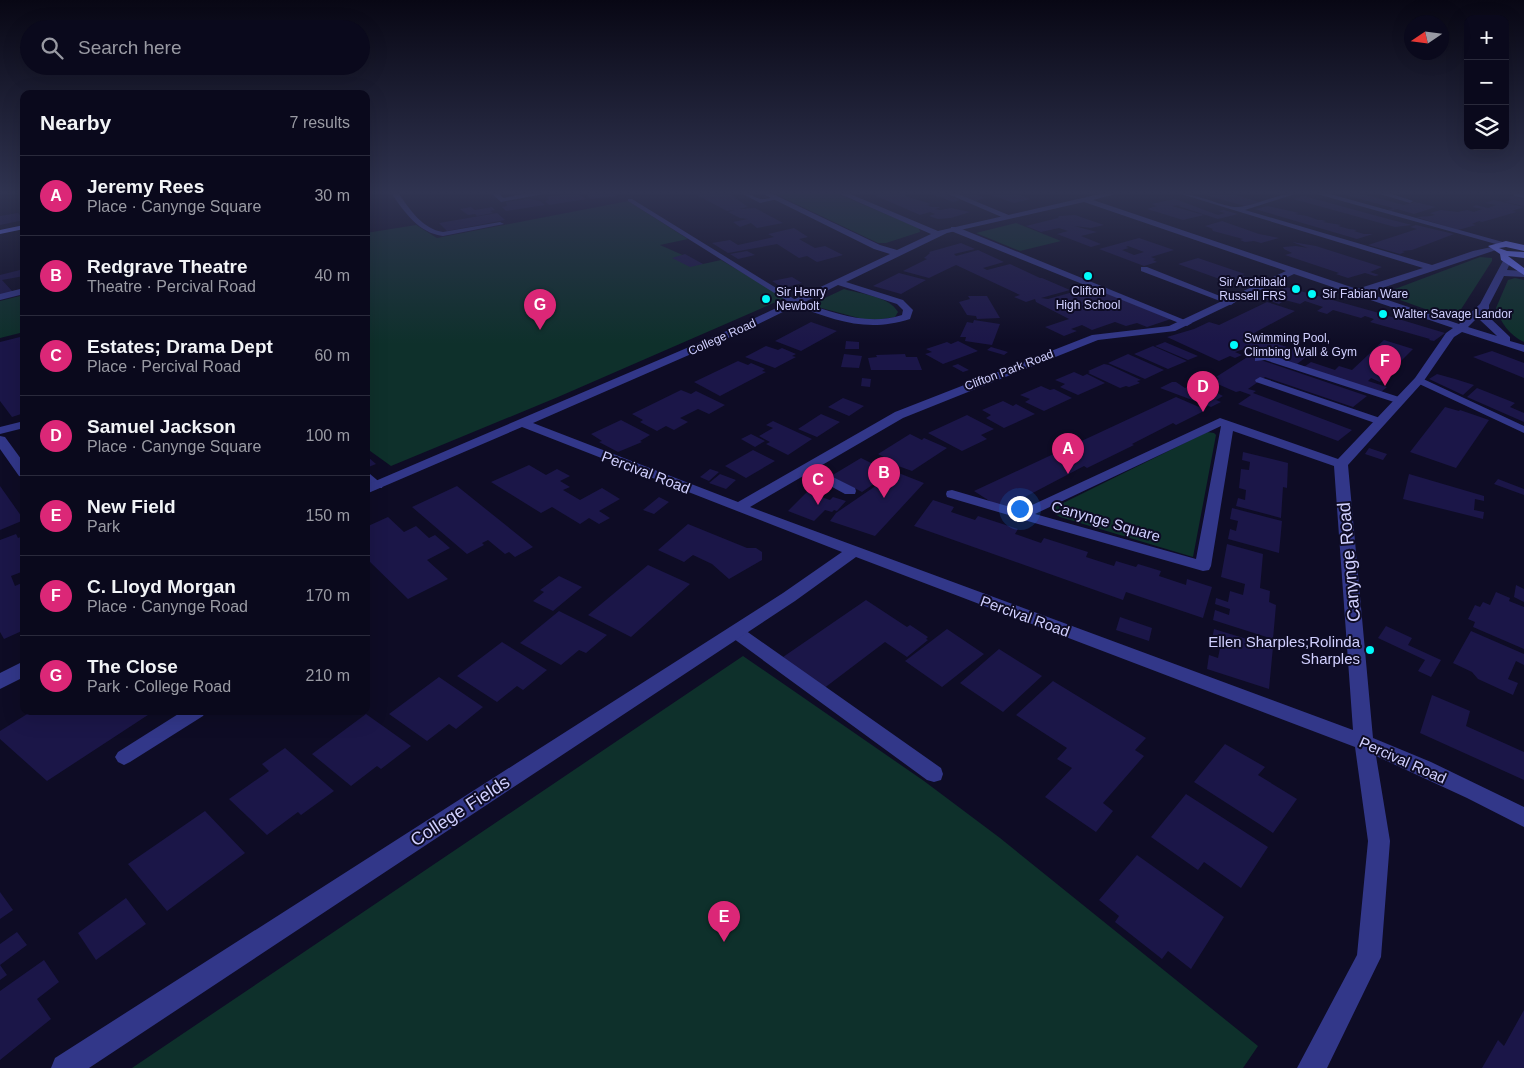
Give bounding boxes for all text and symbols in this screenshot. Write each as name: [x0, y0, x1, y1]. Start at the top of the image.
north arrow: [1404, 15, 1449, 60]
map controls: [1464, 15, 1509, 150]
button: +: [1464, 15, 1509, 60]
search box: [20, 20, 370, 75]
icon: search: [38, 34, 66, 62]
text: Search here: [78, 37, 182, 58]
button: −: [1464, 60, 1509, 105]
button: layers: [1464, 105, 1509, 150]
text: Nearby: [40, 111, 111, 134]
text: 7 results: [290, 114, 350, 131]
text: Jeremy Rees: [87, 176, 204, 197]
text: A: [50, 187, 62, 204]
text: 30 m: [314, 187, 350, 204]
text: Place · Canynge Square: [87, 198, 261, 215]
text: Redgrave Theatre: [87, 256, 248, 277]
text: B: [50, 267, 62, 284]
text: 40 m: [314, 267, 350, 284]
marker: Clifton High School: [1082, 270, 1094, 282]
place label: Sir Archibald Russell FRS: [1219, 275, 1286, 303]
text: Theatre · Percival Road: [87, 278, 256, 295]
marker: Sir Archibald Russell FRS: [1290, 283, 1302, 295]
place label: Clifton High School: [1056, 284, 1120, 312]
place label: Sir Henry Newbolt: [776, 285, 826, 313]
place label: Sir Fabian Ware: [1322, 287, 1409, 301]
marker: Sir Fabian Ware: [1306, 288, 1318, 300]
pin: G: [524, 289, 556, 330]
marker: Sir Henry Newbolt: [760, 293, 772, 305]
place label: Walter Savage Landor: [1393, 307, 1512, 321]
marker: Walter Savage Landor: [1377, 308, 1389, 320]
street label: College Road: [686, 316, 758, 358]
place label: Swimming Pool, Climbing Wall & Gym: [1244, 331, 1357, 359]
text: Estates; Drama Dept: [87, 336, 273, 357]
marker: Swimming Pool, Climbing Wall & Gym: [1228, 339, 1240, 351]
pin: F: [1369, 345, 1401, 386]
text: C: [50, 347, 62, 364]
text: 60 m: [314, 347, 350, 364]
street label: Clifton Park Road: [963, 347, 1055, 393]
text: Place · Percival Road: [87, 358, 241, 375]
pin: D: [1187, 371, 1219, 412]
text: Samuel Jackson: [87, 416, 236, 437]
text: D: [50, 427, 62, 444]
text: 100 m: [306, 427, 350, 444]
pin: A: [1052, 433, 1084, 474]
text: Place · Canynge Square: [87, 438, 261, 455]
street label: Percival Road: [599, 447, 693, 497]
pin: B: [868, 457, 900, 498]
pin: C: [802, 464, 834, 505]
text: New Field: [87, 496, 176, 517]
your location: [1007, 496, 1033, 522]
street label: Canynge Square: [1050, 497, 1162, 545]
street label: Canynge Road: [1334, 501, 1364, 623]
text: E: [51, 507, 61, 524]
text: 150 m: [306, 507, 350, 524]
text: Park: [87, 518, 120, 535]
text: C. Lloyd Morgan: [87, 576, 236, 597]
text: F: [51, 587, 61, 604]
text: 170 m: [306, 587, 350, 604]
street label: Percival Road: [978, 592, 1072, 640]
text: Place · Canynge Road: [87, 598, 248, 615]
place label: Ellen Sharples;Rolinda Sharples: [1208, 633, 1361, 667]
marker: Ellen Sharples;Rolinda Sharples: [1364, 644, 1376, 656]
text: The Close: [87, 656, 178, 677]
text: G: [50, 667, 62, 684]
text: 210 m: [306, 667, 350, 684]
text: Park · College Road: [87, 678, 231, 695]
street label: Percival Road: [1357, 733, 1449, 787]
street label: College Fields: [407, 772, 513, 850]
pin: E: [708, 901, 740, 942]

